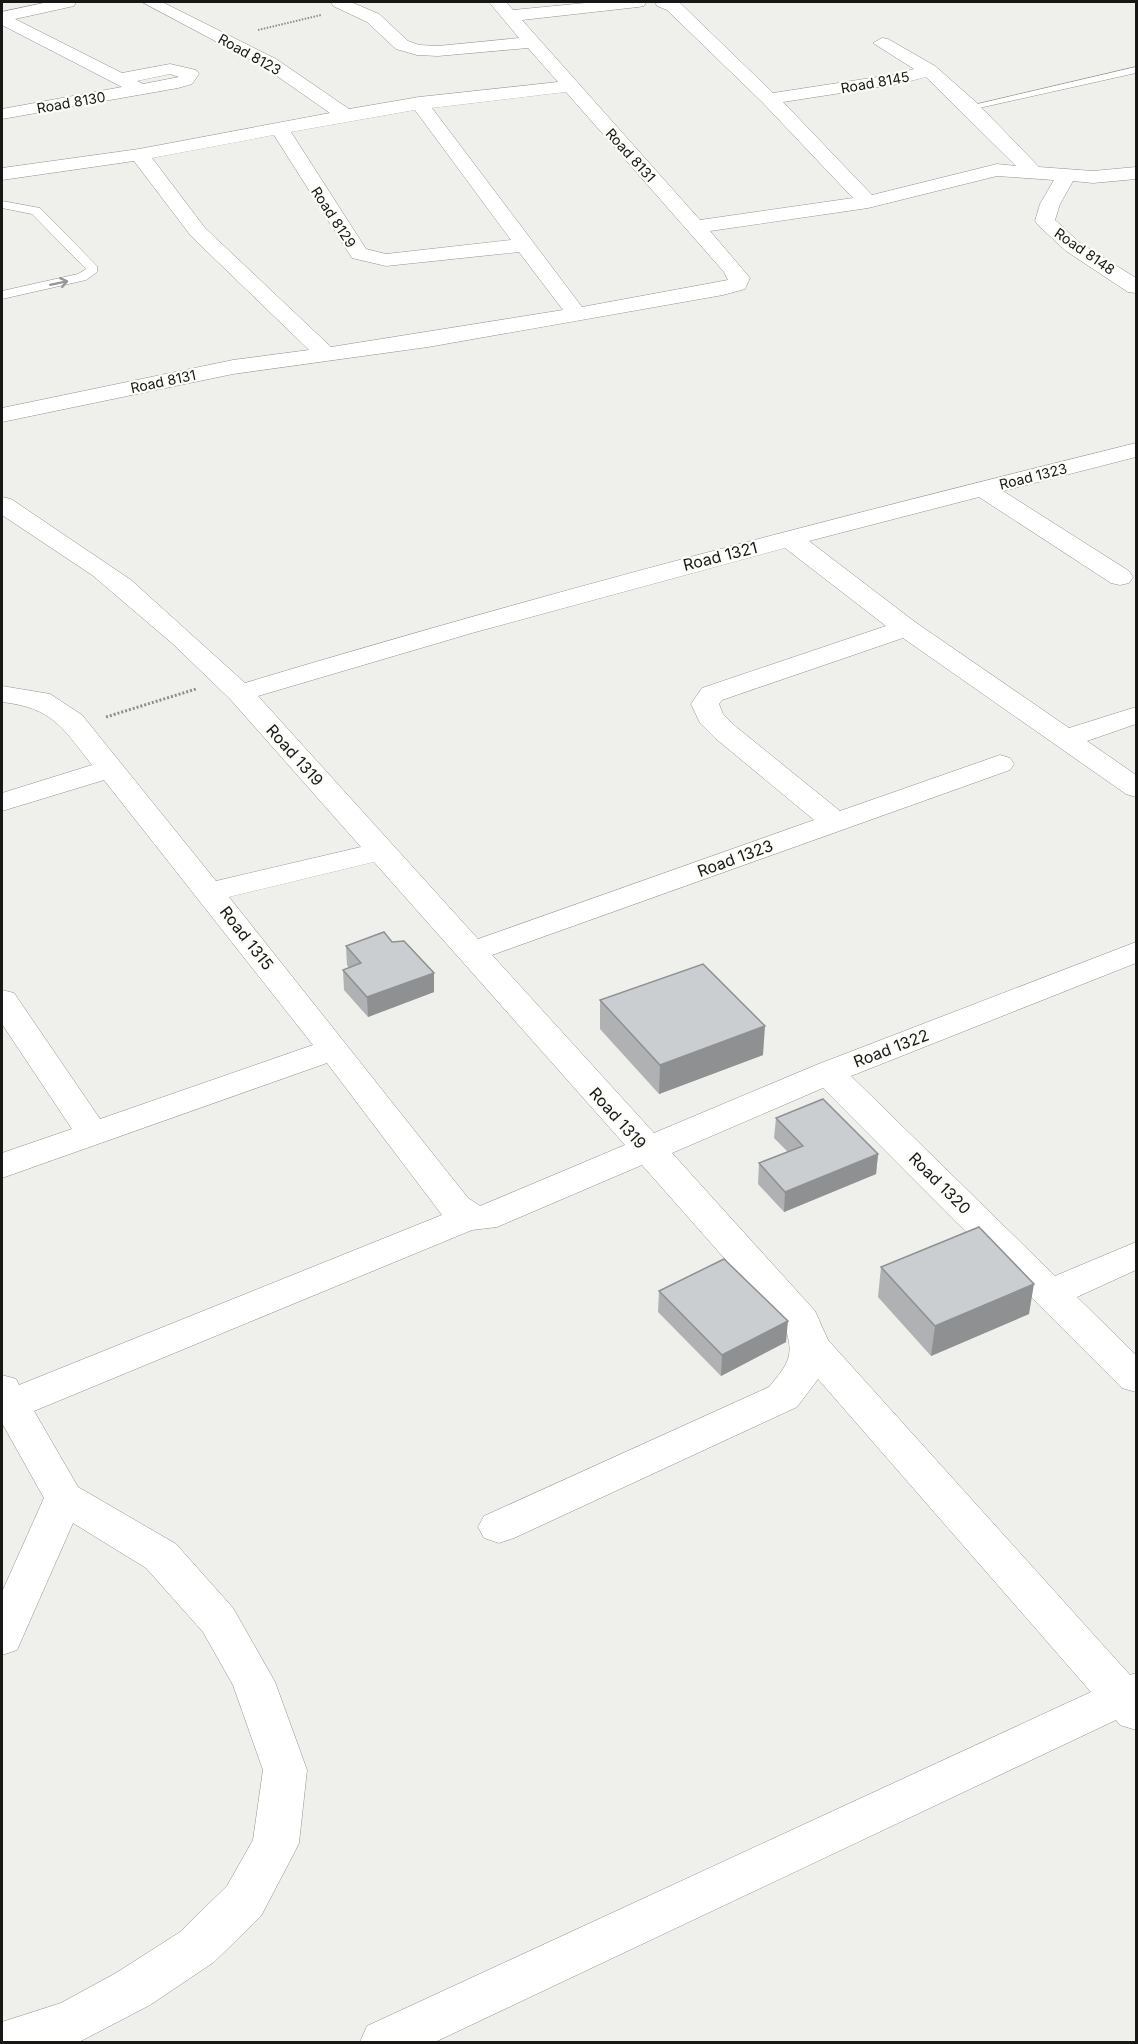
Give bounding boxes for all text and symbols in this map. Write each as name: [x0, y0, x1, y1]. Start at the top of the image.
street label: Road 8123: [216, 30, 284, 78]
street label: Road 8145: [839, 68, 911, 96]
street label: Road 8130: [35, 88, 107, 116]
street label: Road 8131: [602, 125, 660, 185]
street label: Road 8129: [308, 183, 360, 251]
street label: Road 8148: [1052, 224, 1118, 278]
one-way arrow: [49, 276, 68, 288]
street label: Road 8131: [129, 366, 197, 396]
street label: Road 1323: [997, 459, 1069, 493]
street label: Road 1321: [681, 537, 759, 575]
street label: Road 1319: [262, 720, 328, 790]
street label: Road 1323: [694, 835, 776, 881]
street label: Road 1315: [216, 902, 278, 974]
street label: Road 1322: [851, 1025, 931, 1071]
street label: Road 1319: [585, 1083, 651, 1153]
street label: Road 1320: [905, 1148, 975, 1218]

